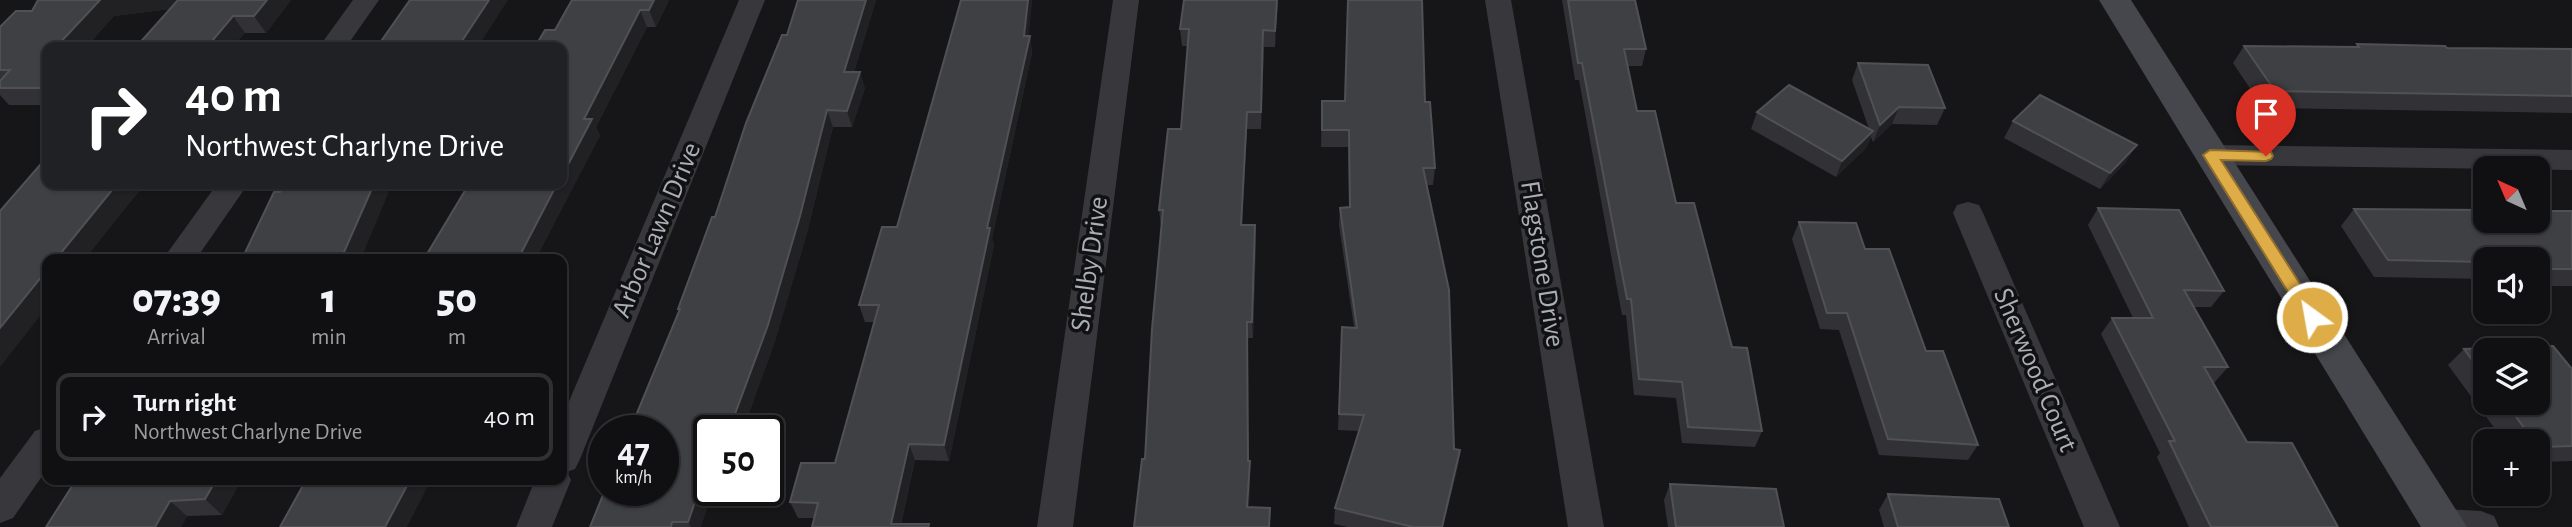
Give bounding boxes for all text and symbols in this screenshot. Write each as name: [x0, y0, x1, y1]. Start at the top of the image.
icon: right: [70, 70, 161, 161]
text: 40 m: [185, 72, 282, 121]
pin: [2236, 84, 2296, 156]
icon: arrive: [2247, 95, 2285, 133]
text: Northwest Charlyne Drive: [185, 130, 504, 162]
street label: Arbor Lawn Drive: [608, 139, 706, 321]
north arrow: [2473, 156, 2550, 233]
map controls: [2473, 156, 2550, 506]
street label: Flagstone Drive: [1515, 179, 1569, 349]
street label: Shelby Drive: [1067, 195, 1113, 333]
button: sound: [2473, 247, 2550, 324]
text: 07:39: [132, 278, 221, 320]
text: 1: [321, 278, 337, 320]
text: 50: [437, 278, 477, 320]
position arrow: [2275, 280, 2349, 354]
street label: Sherwood Court: [1988, 284, 2082, 456]
text: Arrival: [147, 326, 206, 349]
text: min: [311, 326, 347, 349]
text: m: [448, 326, 466, 349]
button: layers: [2473, 338, 2550, 415]
text: Turn right: [133, 390, 236, 416]
icon: right: [74, 398, 112, 436]
text: 40 m: [484, 404, 535, 430]
speed limit sign: 50: [693, 415, 784, 506]
text: Northwest Charlyne Drive: [133, 421, 362, 444]
button: +: [2473, 429, 2550, 506]
text: 47: [617, 434, 650, 469]
text: km/h: [615, 469, 652, 487]

